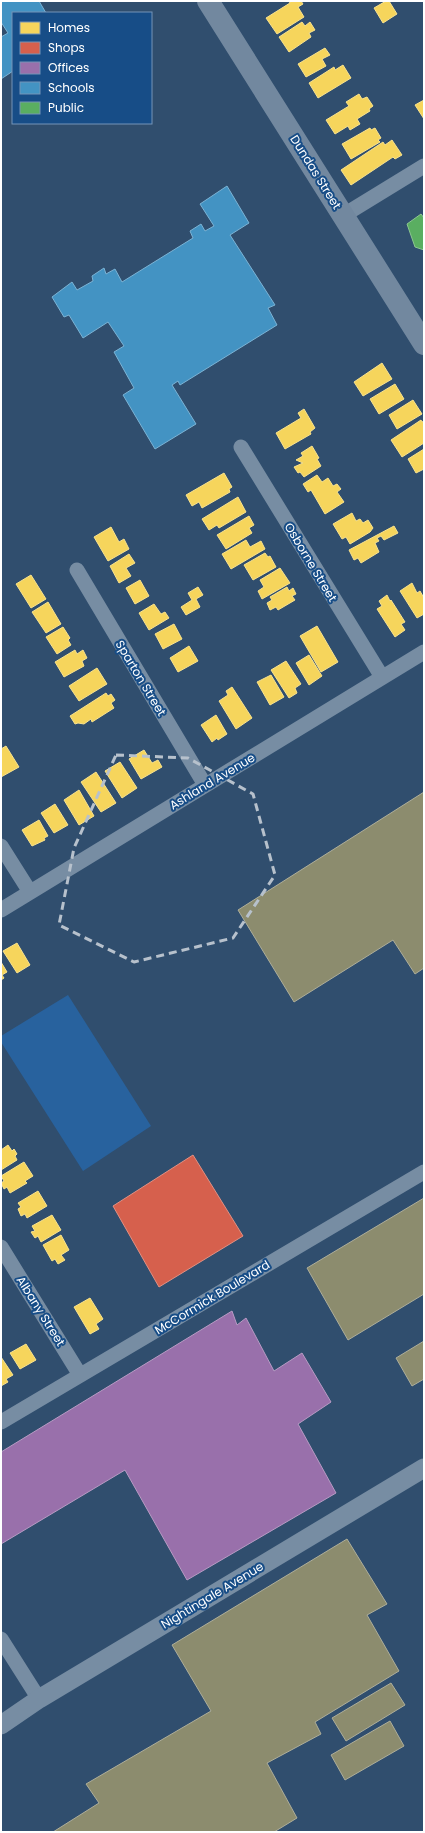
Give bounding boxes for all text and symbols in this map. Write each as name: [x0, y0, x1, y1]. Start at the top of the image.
legend: [12, 12, 152, 124]
text: Homes: [48, 19, 90, 36]
text: Shops: [48, 39, 85, 56]
text: Offices: [48, 59, 89, 76]
text: Schools: [48, 79, 95, 96]
text: Public: [48, 99, 84, 116]
street label: Dundas Street: [286, 132, 346, 212]
street label: Osborne Street: [281, 519, 341, 605]
street label: Sparton Street: [112, 637, 170, 719]
street label: Ashland Avenue: [166, 749, 258, 813]
street label: McCormick Boulevard: [151, 1256, 273, 1338]
street label: Albany Street: [13, 1273, 69, 1349]
street label: Nightingale Avenue: [157, 1558, 267, 1632]

